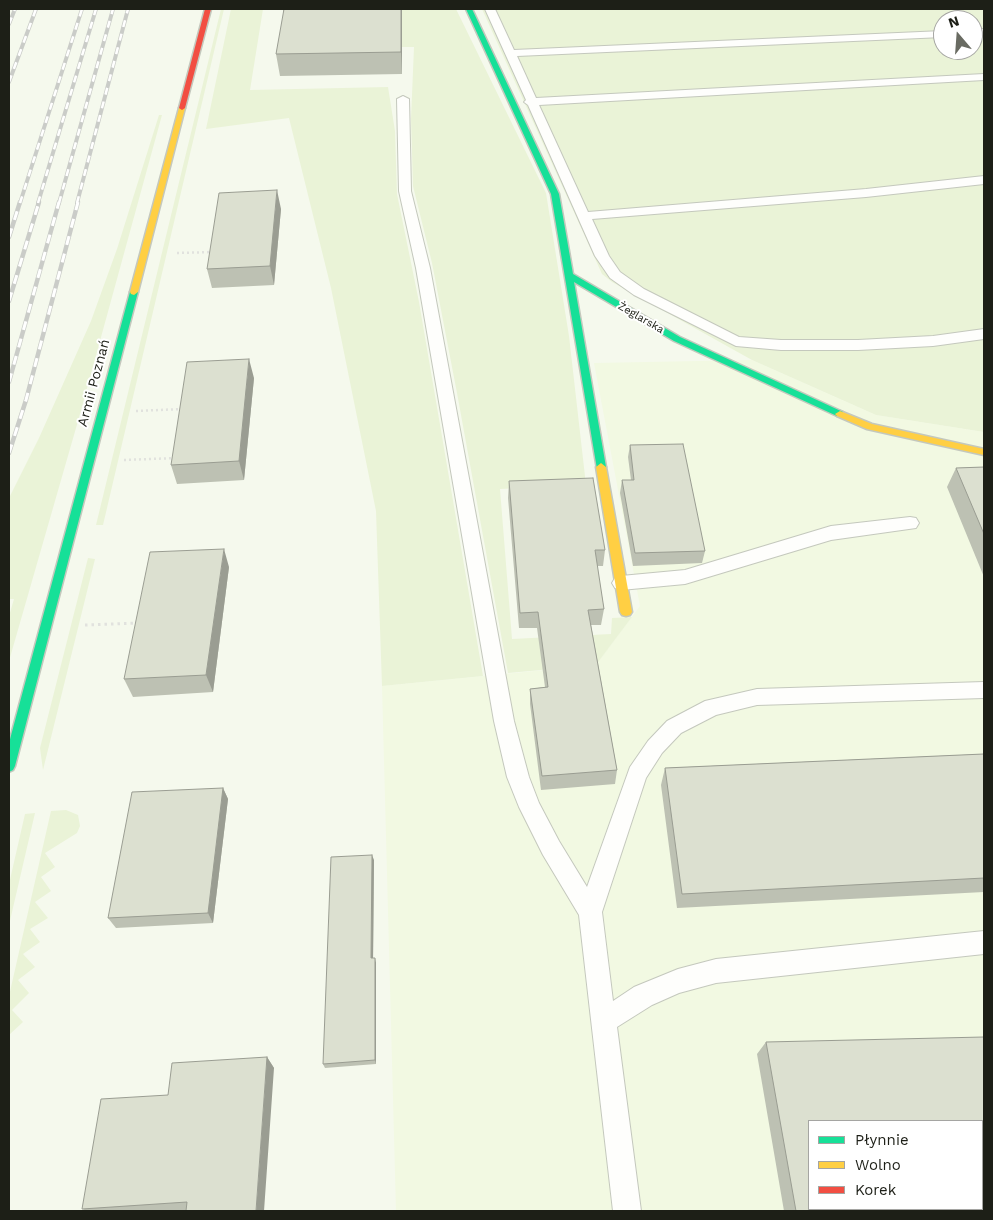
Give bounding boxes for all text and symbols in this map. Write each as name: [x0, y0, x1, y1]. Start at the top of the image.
north arrow: [933, 10, 983, 60]
text: N: [946, 12, 961, 31]
street label: Żeglarska: [616, 300, 666, 336]
street label: Armii Poznań: [74, 337, 114, 429]
legend: [808, 1120, 983, 1210]
text: Płynnie: [855, 1131, 909, 1149]
text: Wolno: [855, 1156, 901, 1174]
text: Korek: [855, 1181, 896, 1199]

